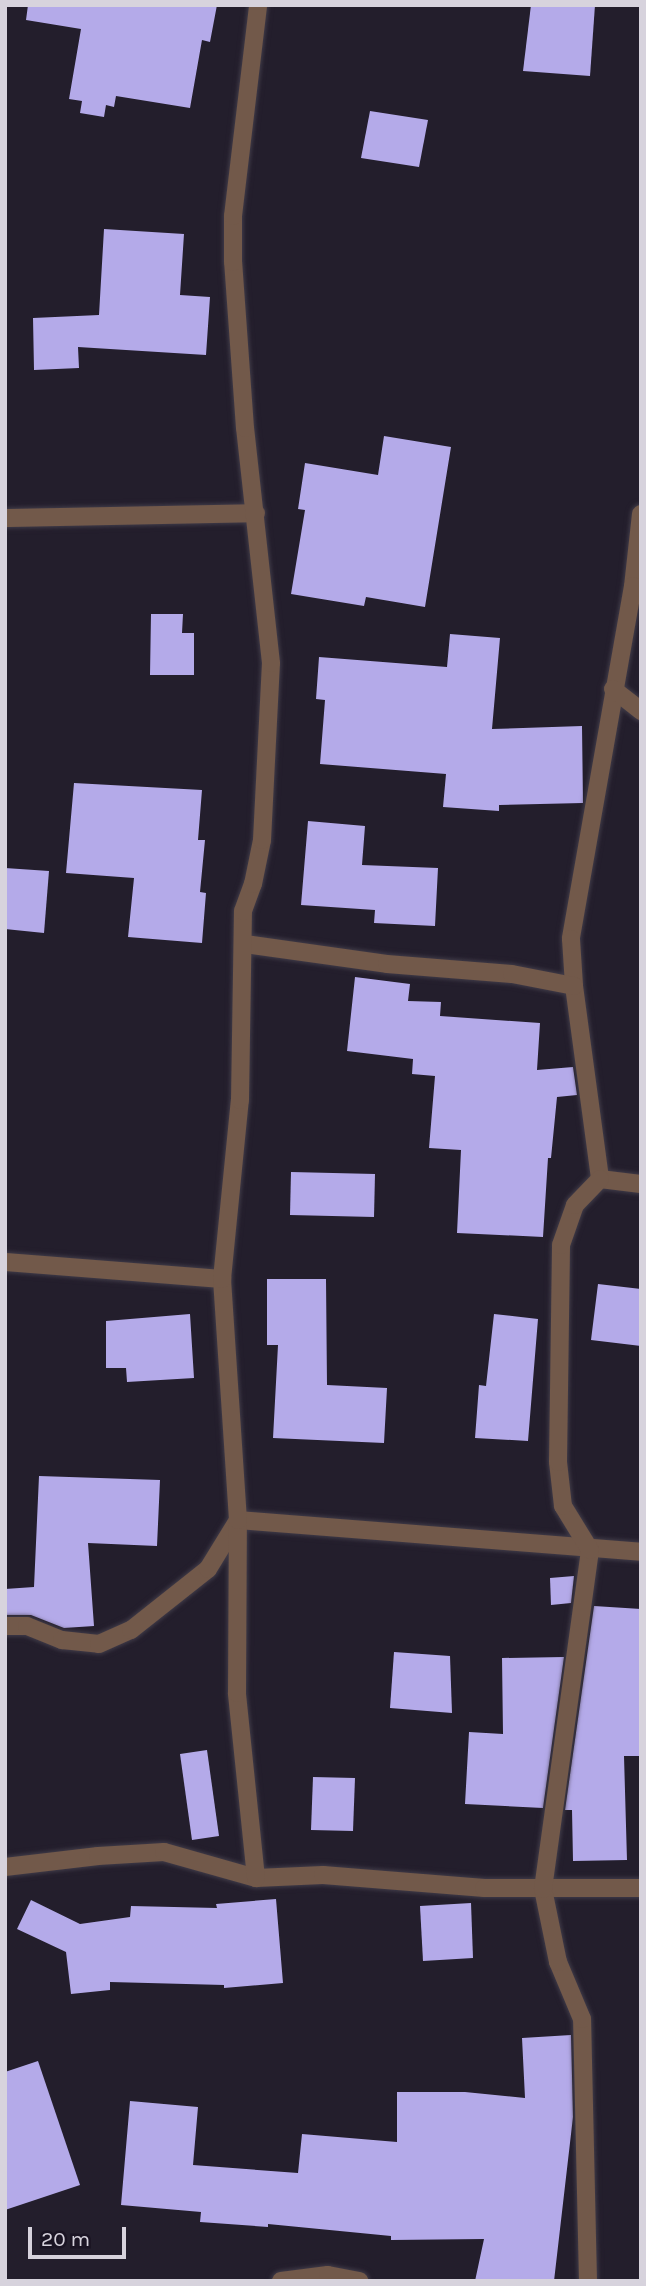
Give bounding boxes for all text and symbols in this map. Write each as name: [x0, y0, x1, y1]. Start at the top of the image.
scale bar: [32, 2212, 130, 2256]
text: 20 m: [41, 2227, 90, 2251]

